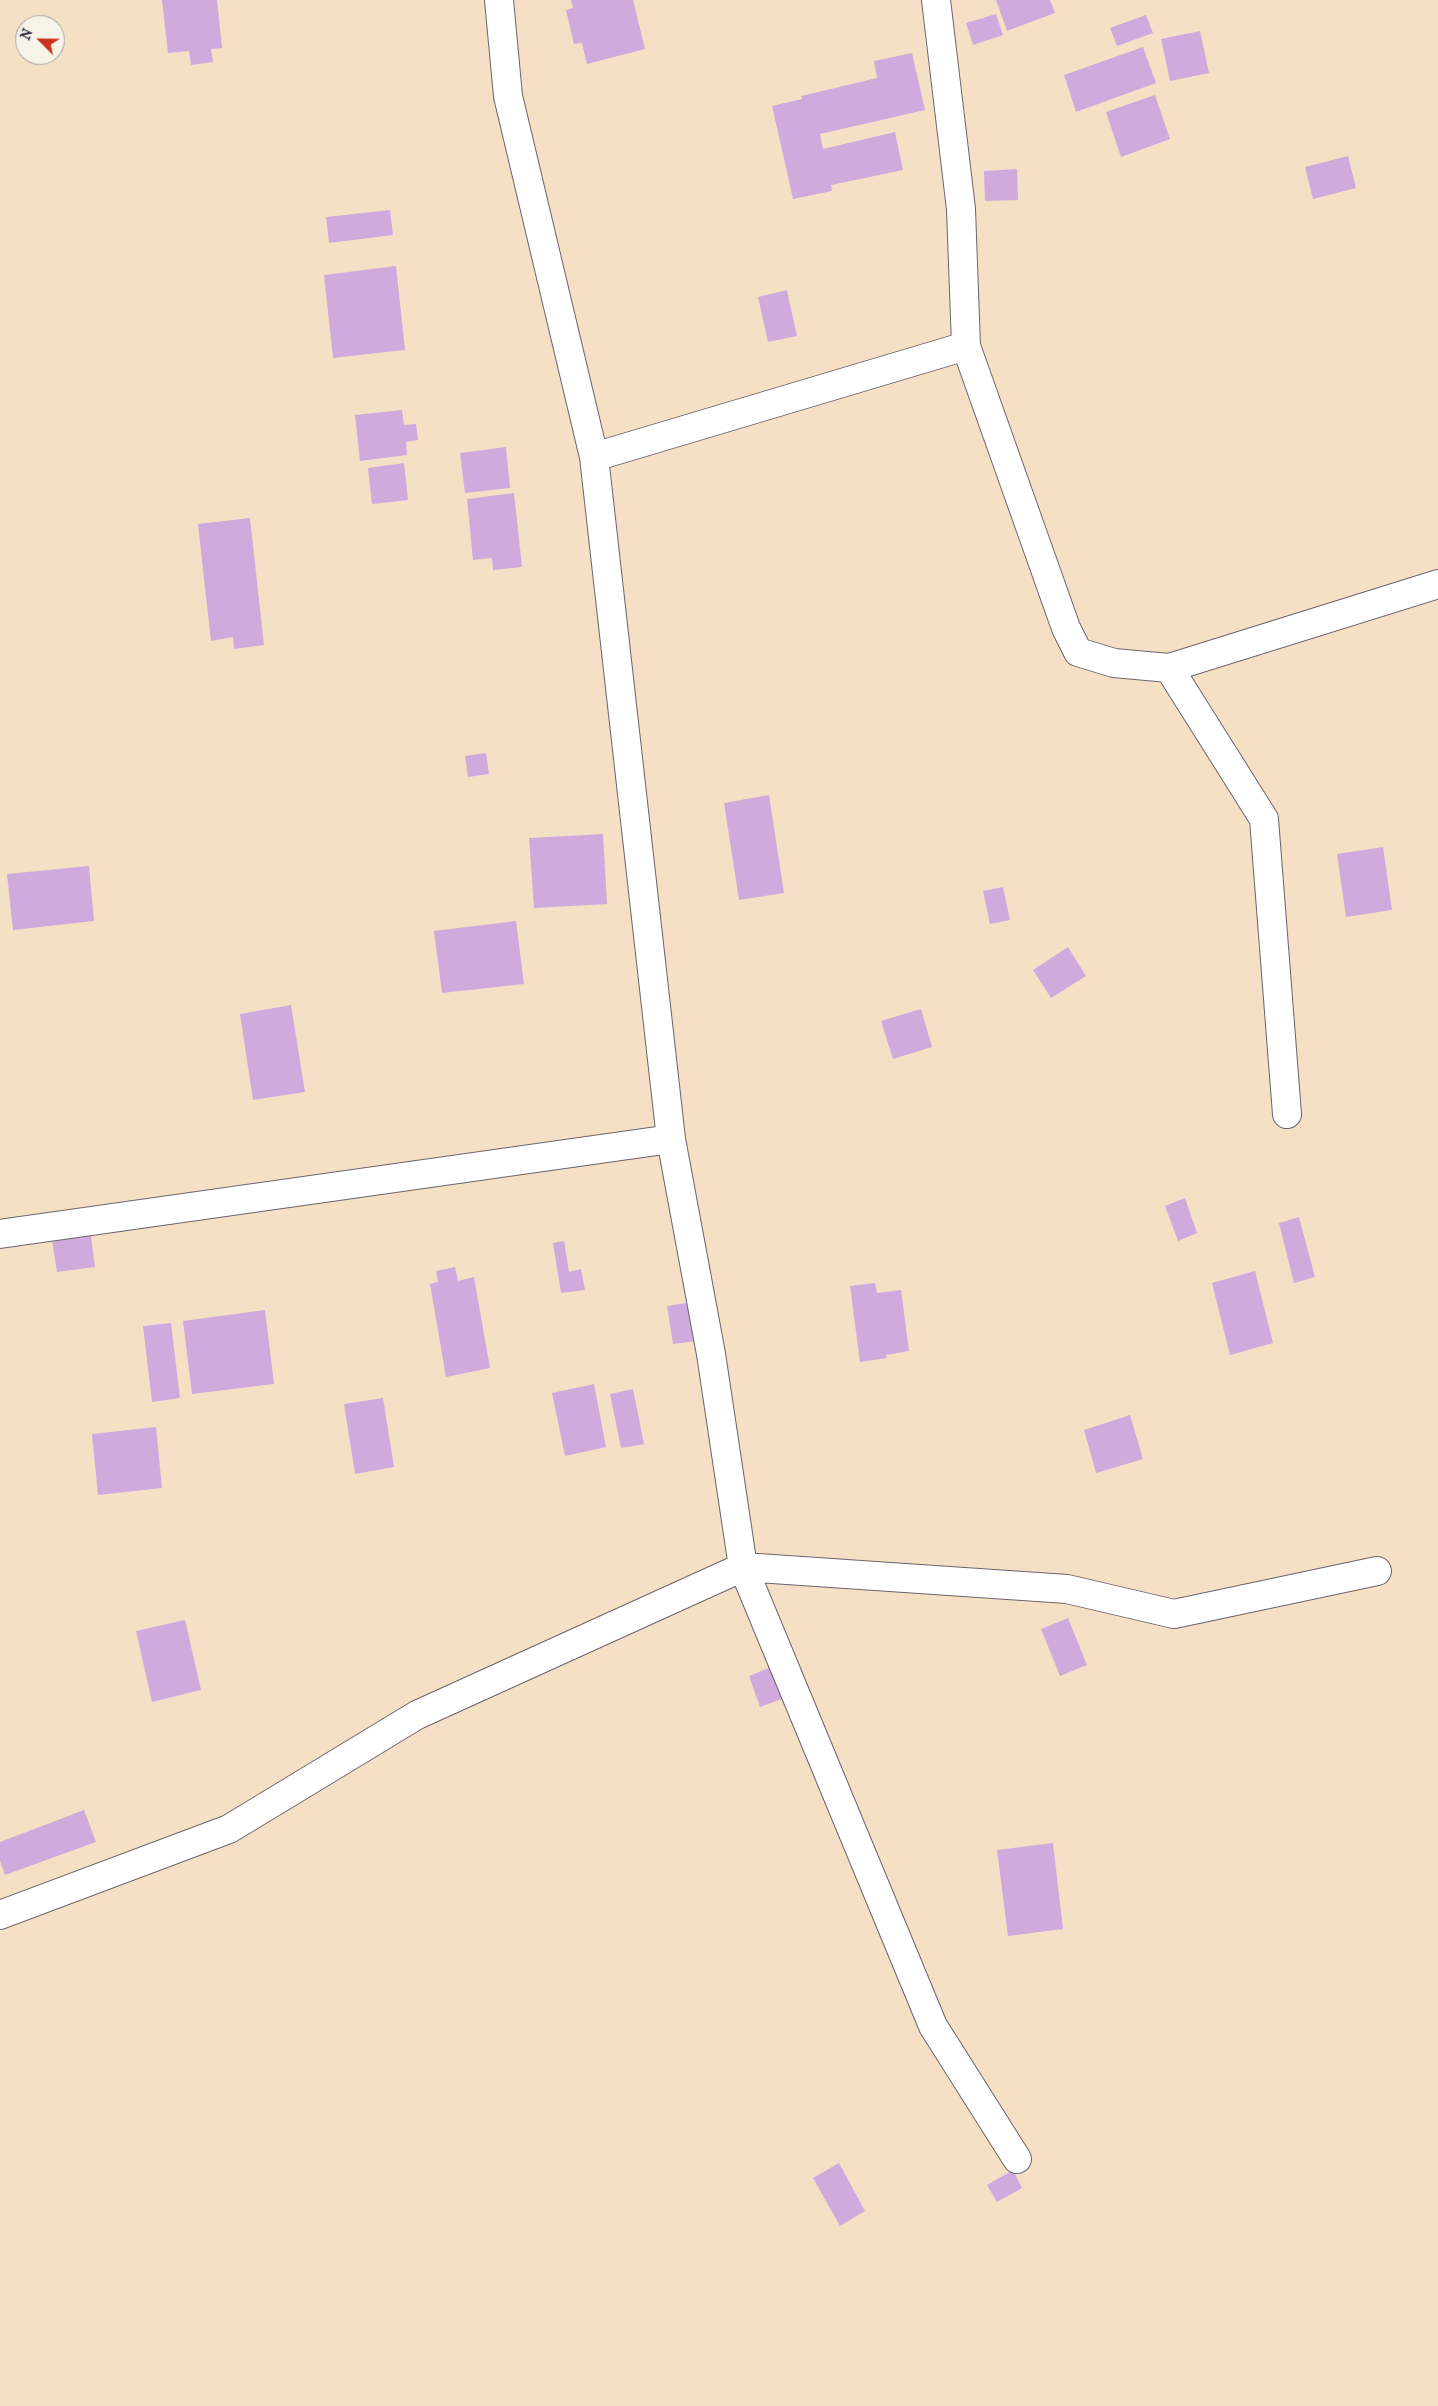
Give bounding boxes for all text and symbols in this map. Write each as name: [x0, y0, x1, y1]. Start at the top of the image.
north arrow: [15, 15, 65, 65]
text: N: [17, 26, 37, 43]

